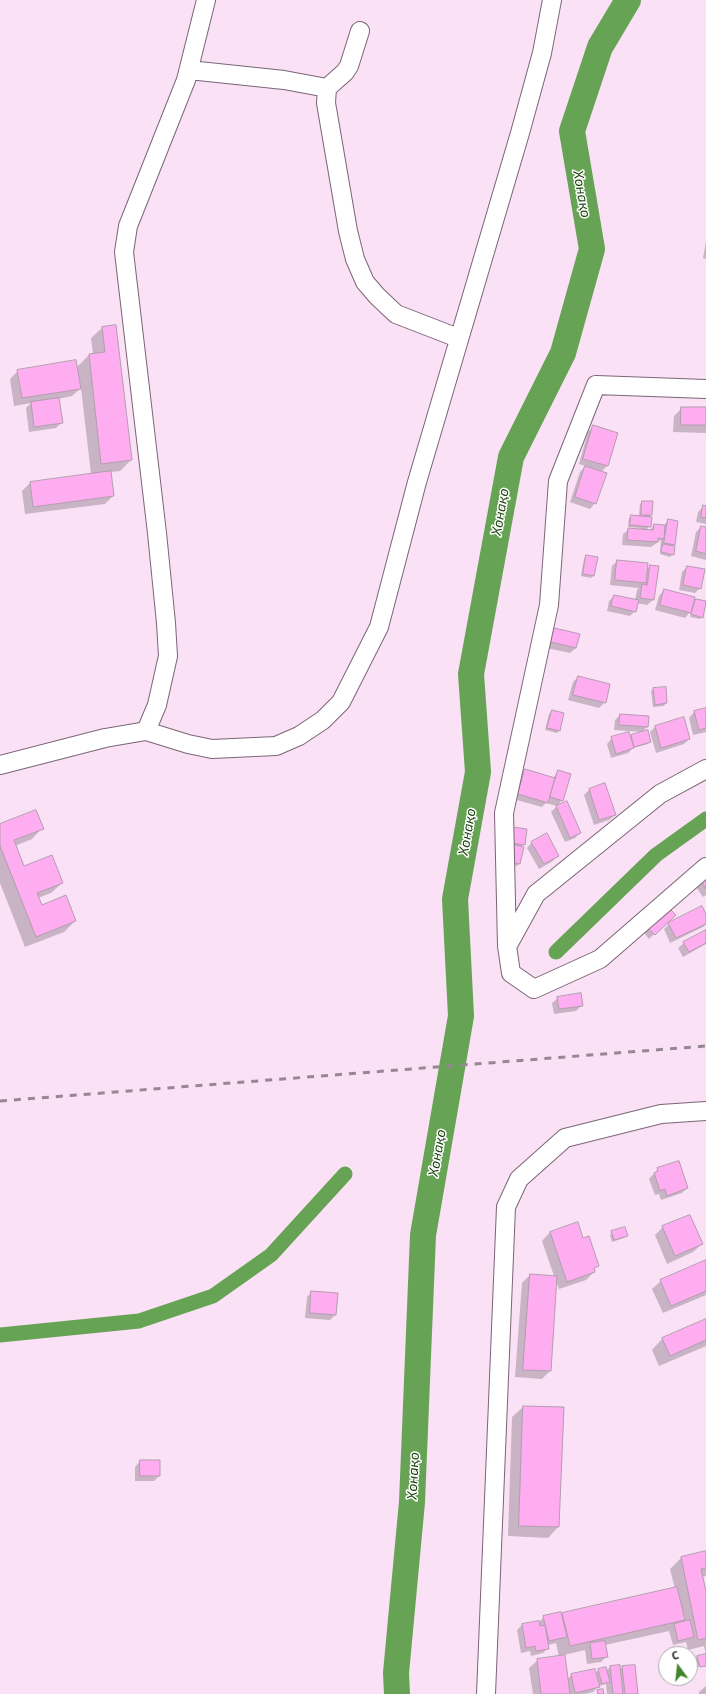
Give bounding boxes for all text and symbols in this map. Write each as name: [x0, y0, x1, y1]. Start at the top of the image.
water label: Хонақо: [570, 169, 594, 219]
water label: Хонақо: [488, 487, 512, 537]
water label: Хонақо: [455, 807, 479, 857]
water label: Хонақо: [425, 1128, 449, 1178]
water label: Хонақо: [403, 1452, 423, 1500]
north arrow: [658, 1646, 698, 1686]
text: С: [670, 1648, 680, 1662]

